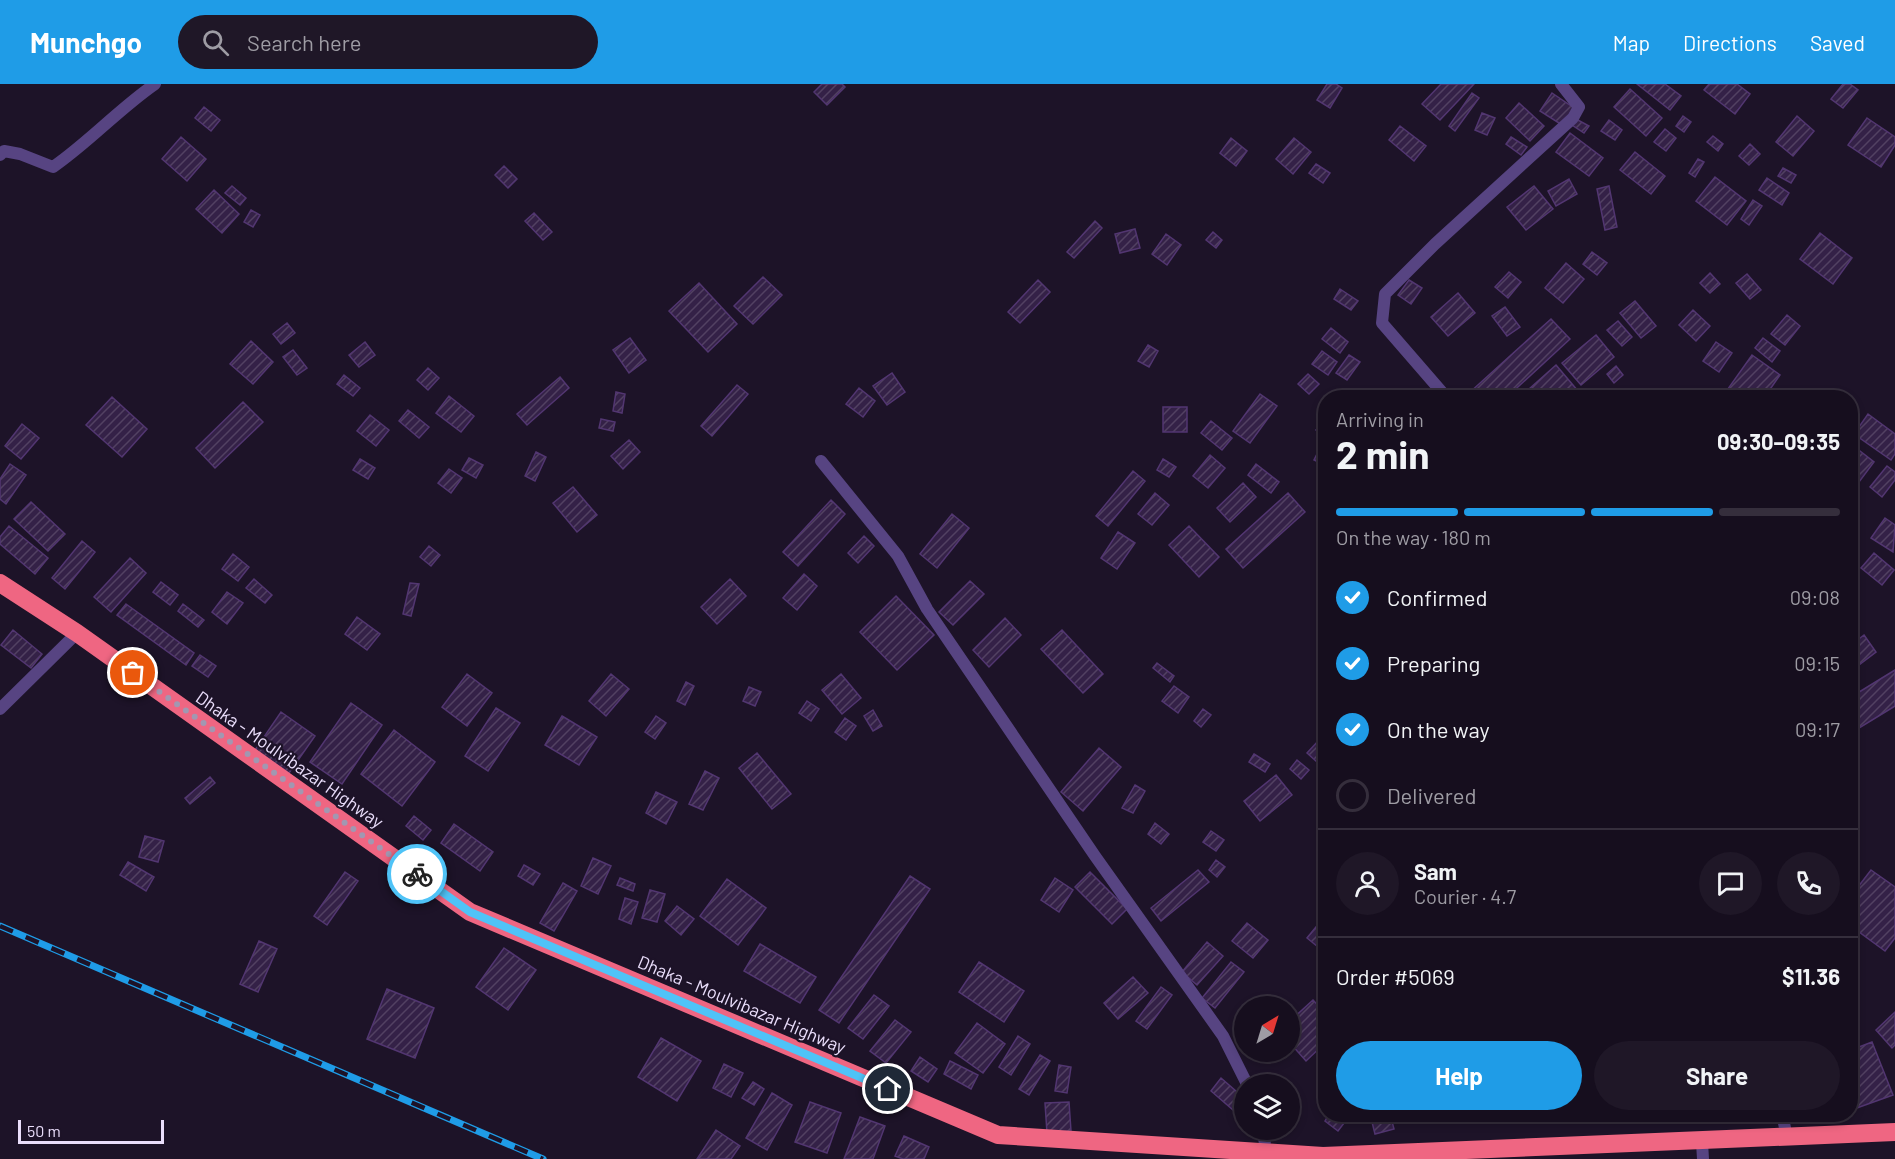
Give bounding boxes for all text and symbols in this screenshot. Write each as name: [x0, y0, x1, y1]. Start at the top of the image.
search box: [178, 15, 598, 69]
text: Munchgo: [30, 25, 142, 59]
icon: search: [199, 26, 232, 59]
text: Search here: [247, 29, 361, 55]
text: Map: [1613, 30, 1650, 55]
text: Directions: [1683, 30, 1777, 55]
text: Saved: [1810, 30, 1865, 55]
text: Arriving in: [1336, 407, 1424, 431]
text: 09:30–09:35: [1717, 428, 1840, 454]
text: 2 min: [1336, 430, 1429, 477]
text: On the way · 180 m: [1336, 525, 1491, 549]
icon: check: [1336, 581, 1369, 614]
text: Confirmed: [1387, 584, 1487, 610]
text: 09:08: [1790, 585, 1840, 609]
pin: [107, 647, 158, 698]
icon: check: [1336, 647, 1369, 680]
text: Preparing: [1387, 650, 1480, 676]
text: 09:15: [1794, 651, 1840, 675]
icon: bag: [116, 656, 149, 689]
street label: Dhaka - Moulvibazar Highway: [192, 686, 388, 832]
icon: check: [1336, 713, 1369, 746]
text: On the way: [1387, 716, 1490, 742]
text: 09:17: [1795, 717, 1840, 741]
text: Delivered: [1387, 782, 1476, 808]
courier: [387, 844, 447, 904]
button: person: [1336, 852, 1399, 915]
button: chat: [1699, 852, 1762, 915]
button: phone: [1777, 852, 1840, 915]
icon: bike: [401, 858, 434, 891]
text: Sam: [1414, 858, 1457, 884]
text: Courier · 4.7: [1414, 884, 1516, 908]
street label: Dhaka - Moulvibazar Highway: [635, 950, 849, 1058]
text: Order #5069: [1336, 963, 1455, 989]
text: $11.36: [1782, 963, 1840, 989]
north arrow: [1234, 996, 1300, 1062]
map controls: [1234, 996, 1300, 1140]
button: Help: [1336, 1041, 1582, 1110]
button: Share: [1594, 1041, 1840, 1110]
pin: [862, 1063, 913, 1114]
icon: home: [871, 1072, 904, 1105]
button: layers: [1234, 1074, 1300, 1140]
scale bar: [18, 1117, 164, 1144]
text: 50 m: [27, 1121, 61, 1140]

